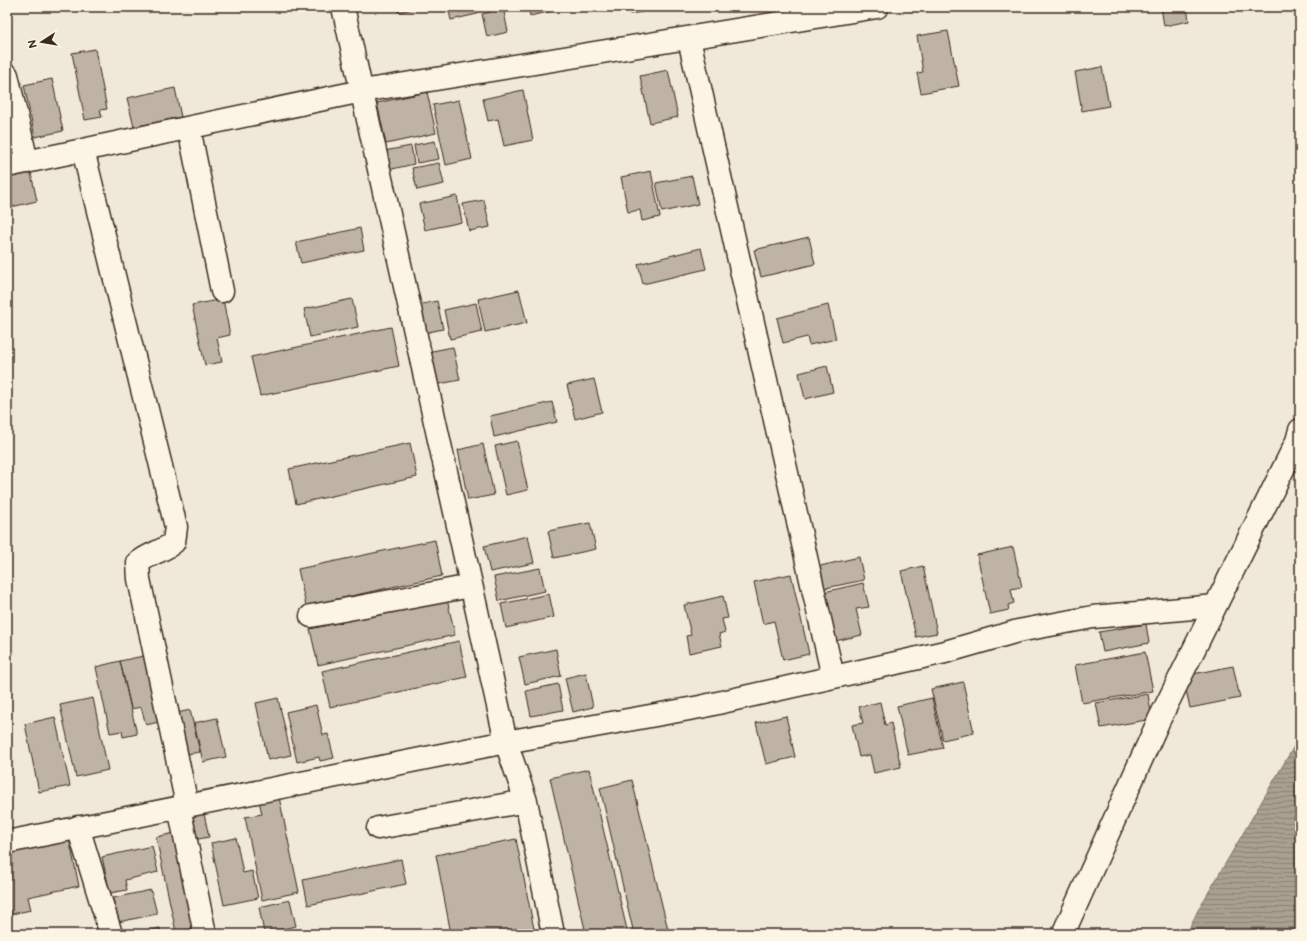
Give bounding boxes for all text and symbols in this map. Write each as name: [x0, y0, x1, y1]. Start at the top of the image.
north arrow: [22, 22, 62, 62]
text: N: [25, 39, 40, 49]

